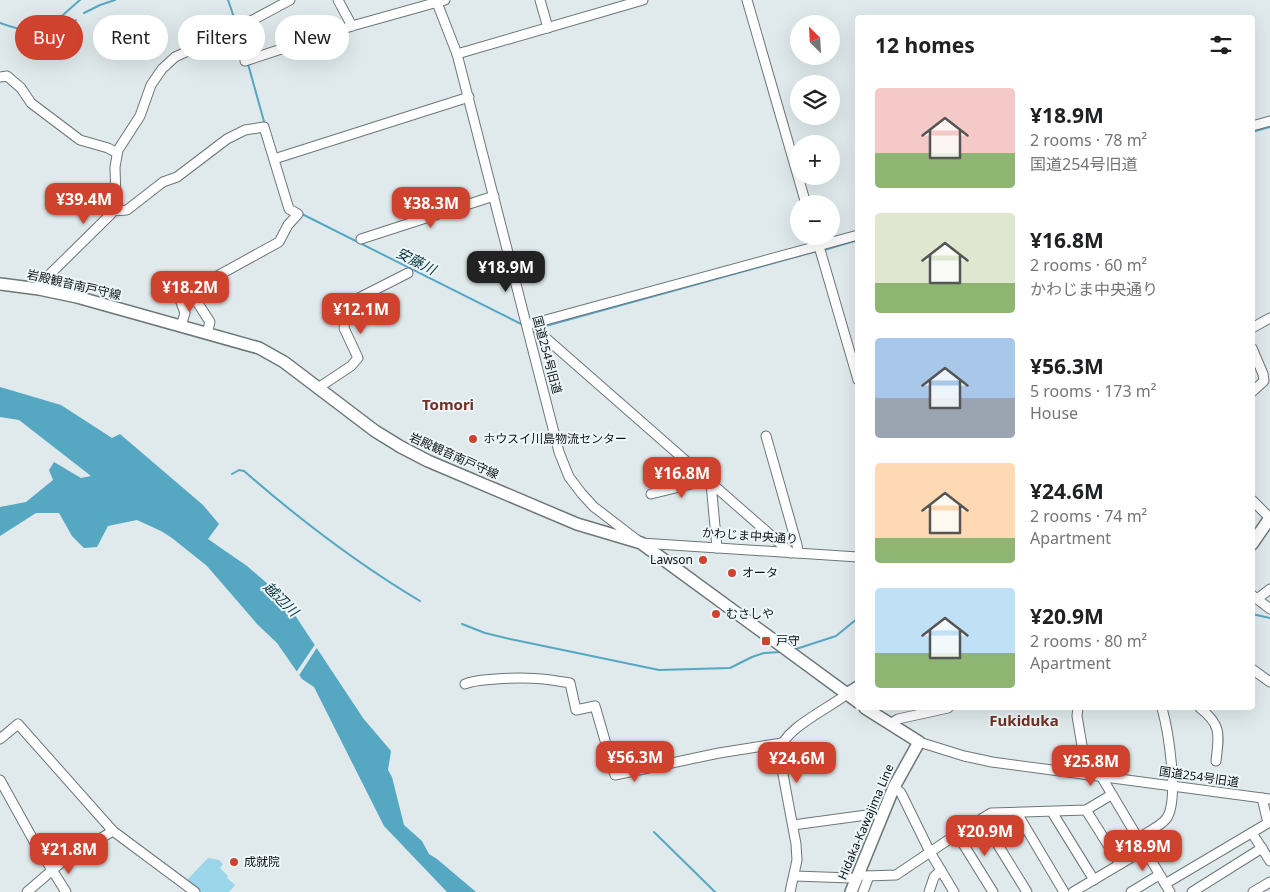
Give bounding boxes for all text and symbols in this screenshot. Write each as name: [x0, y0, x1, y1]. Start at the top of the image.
chip: Buy: [15, 15, 83, 60]
chip: Rent: [93, 15, 168, 60]
chip: Filters: [178, 15, 265, 60]
chip: New: [275, 15, 349, 60]
north arrow: [790, 15, 840, 65]
map controls: [790, 15, 840, 245]
text: 12 homes: [875, 31, 975, 59]
icon: filters: [1207, 31, 1235, 59]
button: layers: [790, 75, 840, 125]
text: ¥18.9M: [1030, 101, 1104, 129]
icon: home: [915, 108, 975, 168]
text: 2 rooms · 78 m²: [1030, 129, 1147, 151]
button: +: [790, 135, 840, 185]
text: 国道254号旧道: [1030, 153, 1137, 175]
pin: ¥39.4M: [43, 182, 125, 225]
pin: ¥38.3M: [390, 186, 472, 229]
text: ¥39.4M: [56, 188, 112, 210]
text: ¥38.3M: [403, 192, 459, 214]
button: −: [790, 195, 840, 245]
text: ¥16.8M: [1030, 226, 1104, 254]
icon: home: [915, 233, 975, 293]
water label: 安藤川: [393, 243, 441, 279]
pin: ¥18.9M: [465, 250, 547, 293]
text: 2 rooms · 60 m²: [1030, 254, 1147, 276]
text: ¥18.9M: [478, 256, 534, 278]
street label: 岩殿観音南戸守線: [25, 265, 123, 304]
pin: ¥18.2M: [149, 270, 231, 313]
text: ¥18.2M: [162, 276, 218, 298]
text: かわじま中央通り: [1030, 278, 1158, 300]
pin: ¥12.1M: [320, 292, 402, 335]
text: ¥12.1M: [333, 298, 389, 320]
street label: 国道254号旧道: [529, 314, 566, 396]
text: ¥56.3M: [1030, 352, 1104, 380]
icon: home: [915, 358, 975, 418]
text: 5 rooms · 173 m²: [1030, 380, 1156, 402]
district label: Tomori: [422, 394, 474, 414]
text: House: [1030, 402, 1078, 424]
street label: 岩殿観音南戸守線: [407, 428, 502, 483]
place label: ホウスイ川島物流センター: [483, 430, 627, 447]
marker: ホウスイ川島物流センター: [467, 433, 479, 445]
pin: ¥16.8M: [641, 456, 723, 499]
text: ¥16.8M: [654, 462, 710, 484]
text: ¥24.6M: [1030, 477, 1104, 505]
icon: home: [915, 483, 975, 543]
text: 2 rooms · 74 m²: [1030, 505, 1147, 527]
street label: かわじま中央通り: [702, 524, 799, 547]
text: Apartment: [1030, 527, 1111, 549]
place label: Lawson: [650, 551, 693, 568]
marker: Lawson: [697, 554, 709, 566]
place label: オータ: [742, 564, 778, 581]
marker: オータ: [726, 567, 738, 579]
water label: 越辺川: [260, 577, 304, 621]
text: ¥20.9M: [1030, 602, 1104, 630]
place label: むさしや: [726, 605, 774, 622]
marker: むさしや: [710, 608, 722, 620]
icon: home: [915, 608, 975, 668]
text: 2 rooms · 80 m²: [1030, 630, 1147, 652]
place label: 戸守: [776, 632, 800, 649]
marker: 戸守: [760, 635, 772, 647]
text: Apartment: [1030, 652, 1111, 674]
district label: Fukiduka: [989, 710, 1059, 730]
pin: ¥56.3M: [594, 740, 676, 783]
pin: ¥24.6M: [756, 742, 838, 784]
pin: ¥25.8M: [1050, 744, 1132, 787]
text: ¥56.3M: [607, 746, 663, 768]
text: ¥24.6M: [769, 747, 825, 769]
text: ¥25.8M: [1063, 750, 1119, 772]
street label: Hidaka-Kawajima Line: [833, 761, 898, 882]
street label: 国道254号旧道: [1158, 762, 1240, 791]
pin: ¥20.9M: [944, 814, 1026, 857]
text: ¥20.9M: [957, 820, 1013, 842]
pin: ¥18.9M: [1102, 830, 1184, 872]
pin: ¥21.8M: [28, 832, 110, 875]
text: ¥18.9M: [1115, 835, 1171, 857]
text: ¥21.8M: [41, 838, 97, 860]
place label: 成就院: [244, 853, 280, 870]
marker: 成就院: [228, 856, 240, 868]

